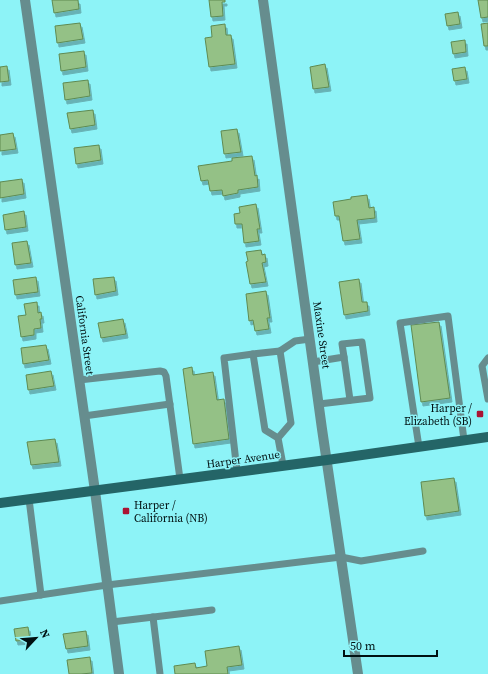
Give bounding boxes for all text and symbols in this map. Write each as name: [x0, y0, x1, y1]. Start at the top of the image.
street label: California Street: [72, 294, 98, 376]
street label: Maxine Street: [309, 301, 334, 370]
place label: Harper / Elizabeth (SB): [404, 401, 472, 429]
marker: Harper / Elizabeth (SB): [475, 409, 485, 419]
street label: Harper Avenue: [205, 447, 281, 472]
place label: Harper / California (NB): [134, 498, 208, 526]
marker: Harper / California (NB): [121, 506, 131, 516]
north arrow: [16, 618, 56, 658]
text: N: [36, 627, 53, 641]
scale bar: [344, 632, 437, 658]
text: 50 m: [350, 638, 376, 654]

